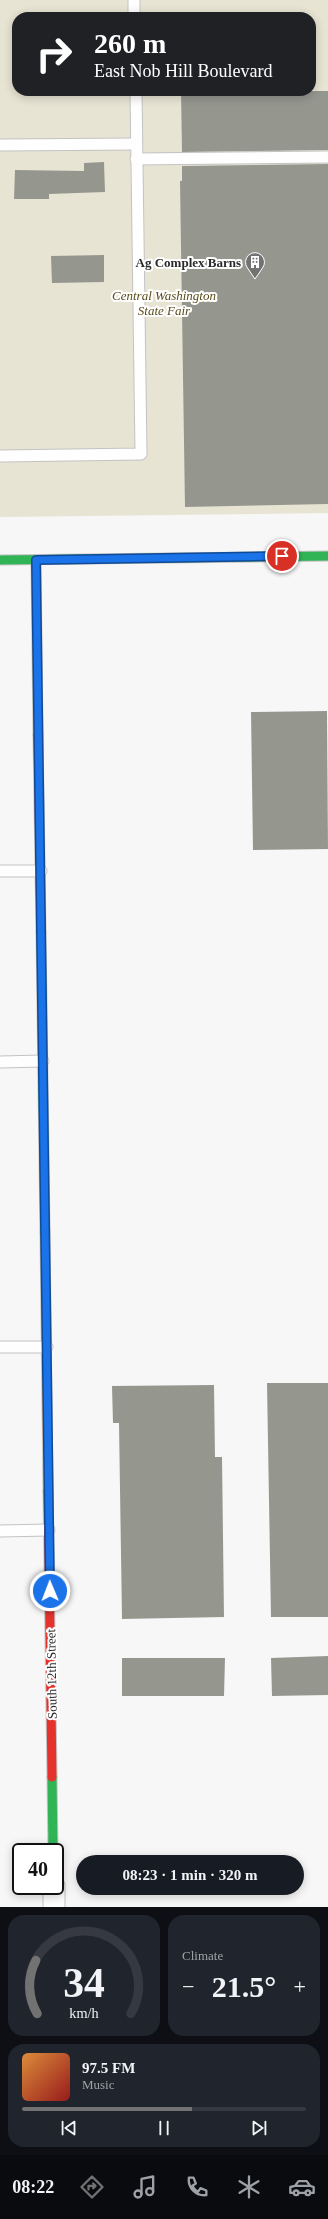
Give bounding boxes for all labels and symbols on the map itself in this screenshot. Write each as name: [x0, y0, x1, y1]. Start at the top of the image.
building icon: Ag Complex Barns: [244, 251, 266, 279]
place label: Ag Complex Barns: [136, 255, 241, 270]
park label: Central Washington State Fair: [112, 288, 216, 318]
pin: [265, 539, 299, 573]
position arrow: [29, 1570, 71, 1612]
street label: South 12th Street: [43, 1628, 60, 1719]
speed limit sign: 40: [12, 1843, 64, 1895]

